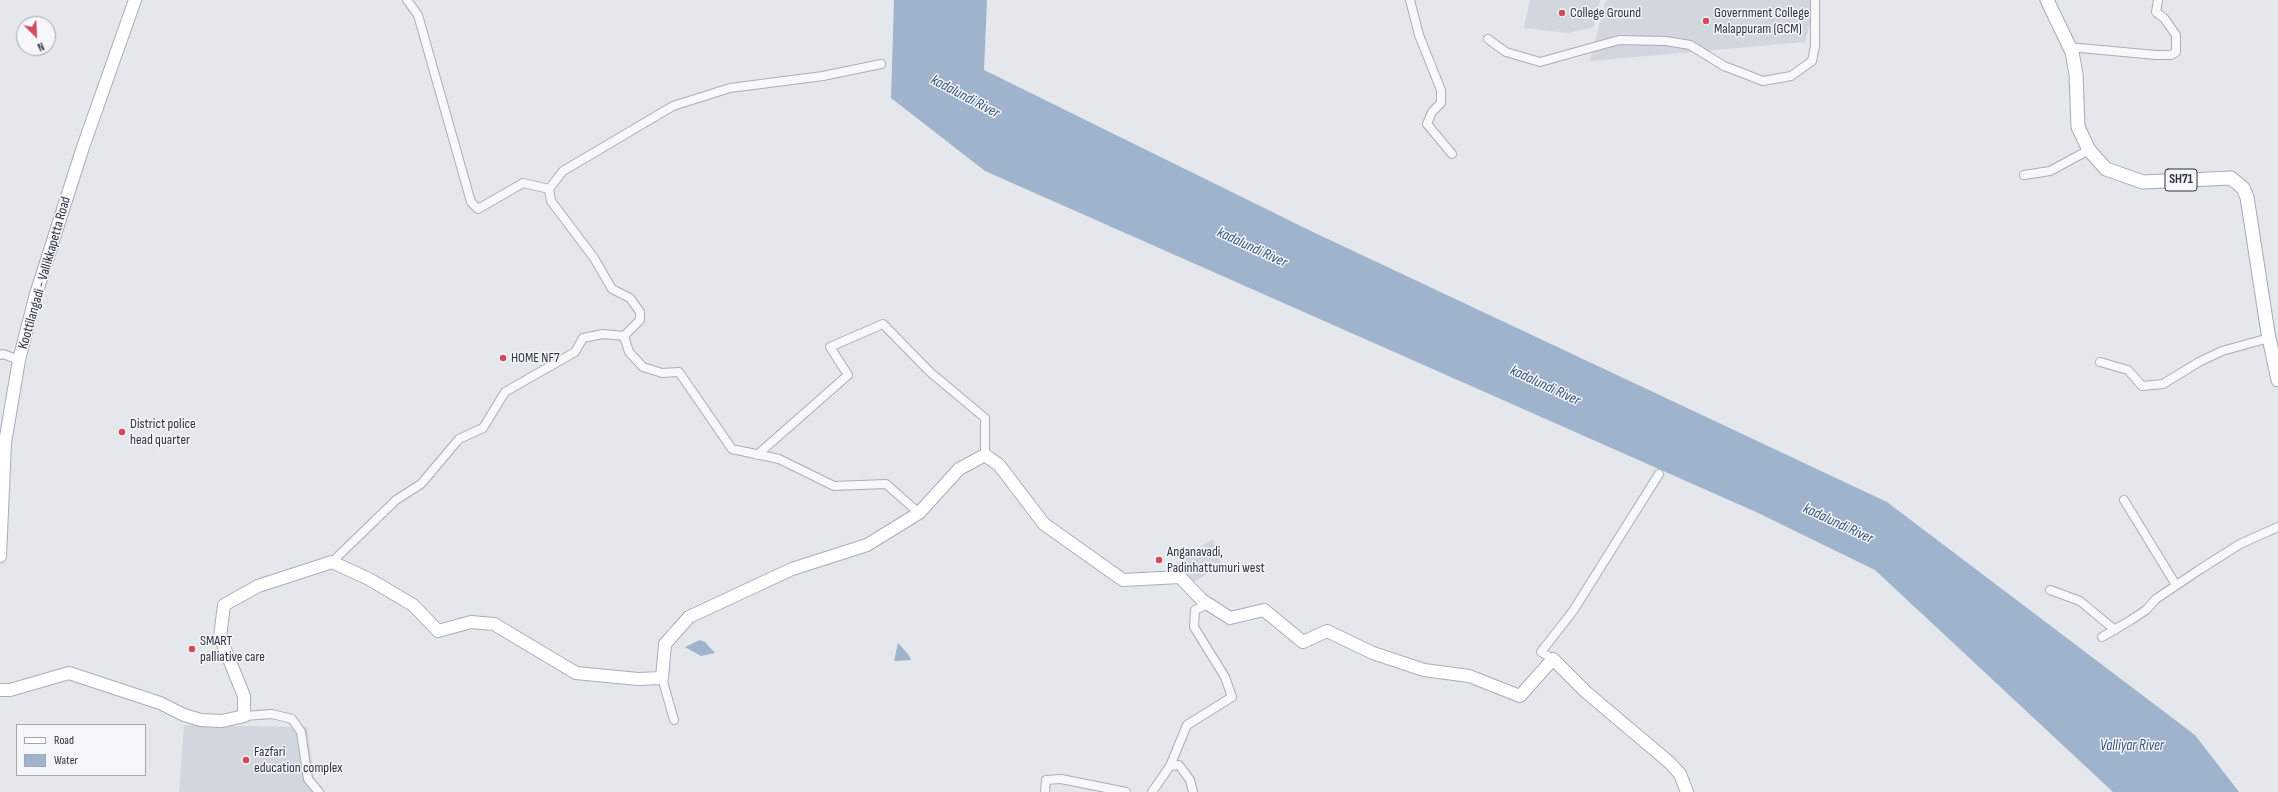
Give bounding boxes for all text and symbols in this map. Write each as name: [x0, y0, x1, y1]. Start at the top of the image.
place label: College Ground: [1570, 5, 1641, 21]
place label: Government College Malappuram (GCM): [1714, 5, 1809, 38]
marker: College Ground: [1557, 8, 1567, 18]
north arrow: [16, 16, 56, 56]
marker: Government College Malappuram (GCM): [1701, 16, 1711, 26]
text: N: [35, 39, 46, 54]
water label: kadalundi River: [928, 71, 1002, 123]
road number: SH71: [2165, 169, 2197, 191]
street label: Koottilangadi - Vallikkapetta Road: [15, 195, 75, 351]
water label: kadalundi River: [1214, 224, 1290, 272]
place label: HOME NF7: [511, 350, 560, 366]
marker: HOME NF7: [498, 353, 508, 363]
water label: kadalundi River: [1507, 362, 1583, 410]
place label: District police head quarter: [130, 416, 196, 448]
marker: District police head quarter: [117, 427, 127, 437]
water label: kadalundi River: [1800, 500, 1876, 548]
place label: Anganavadi, Padinhattumuri west: [1167, 544, 1265, 576]
marker: Anganavadi, Padinhattumuri west: [1154, 555, 1164, 565]
place label: SMART palliative care: [200, 633, 265, 666]
marker: SMART palliative care: [187, 644, 197, 654]
legend: [16, 724, 146, 776]
text: Road: [54, 733, 74, 748]
water label: Valliyar River: [2100, 737, 2164, 755]
place label: Fazfari education complex: [254, 744, 343, 776]
text: Water: [54, 753, 78, 768]
marker: Fazfari education complex: [241, 755, 251, 765]

